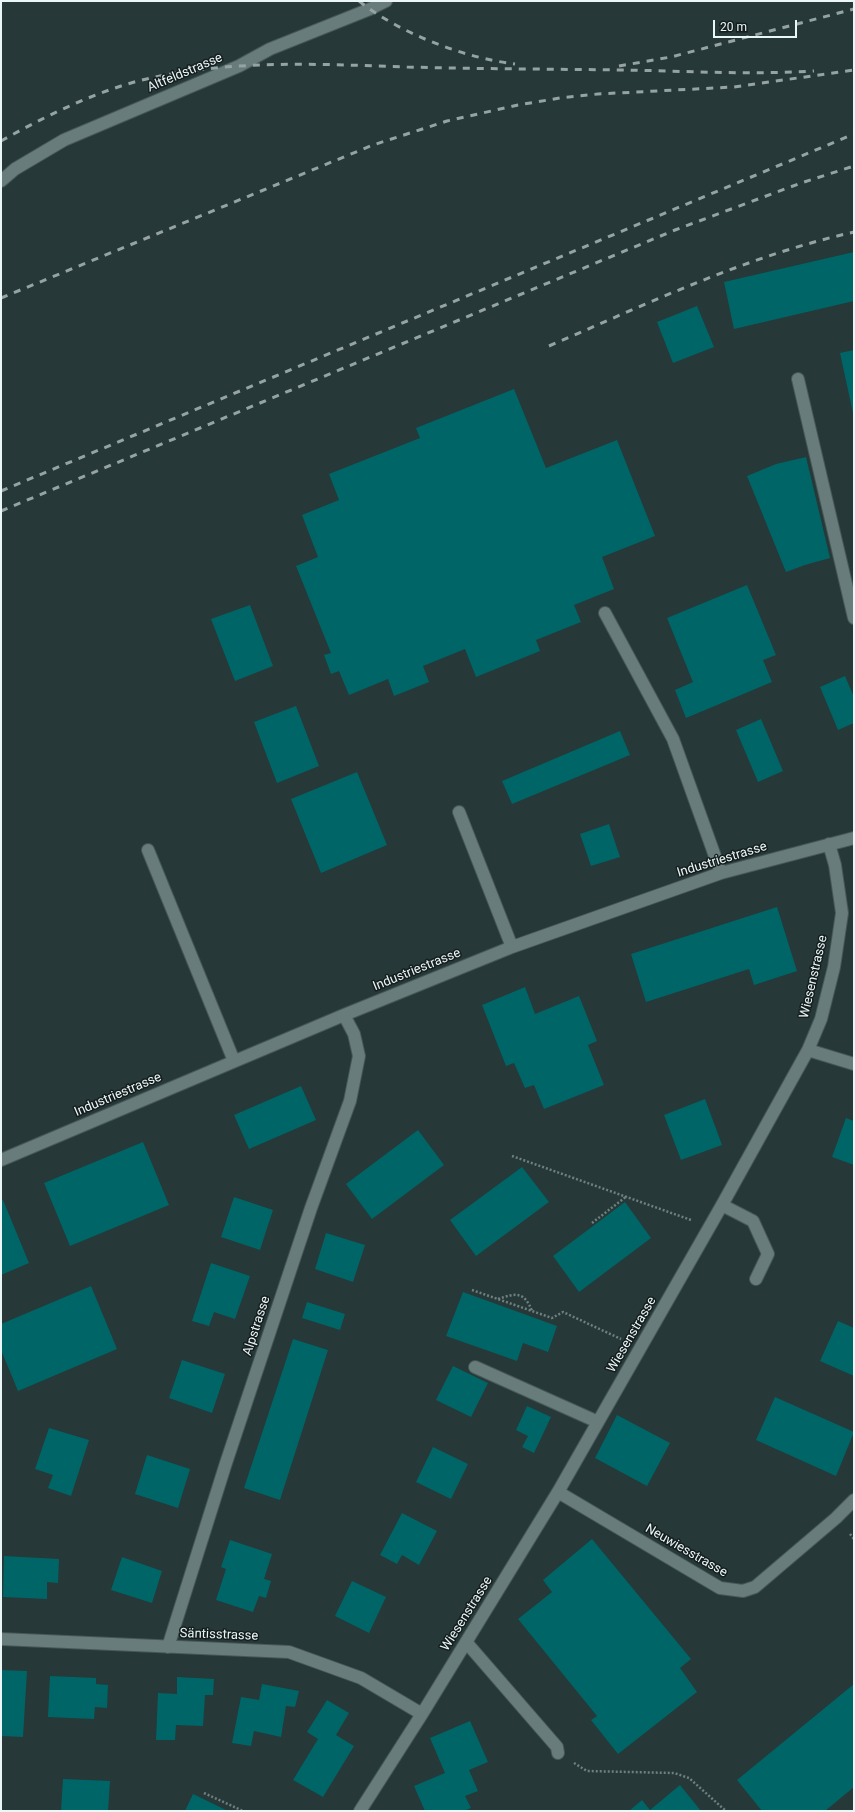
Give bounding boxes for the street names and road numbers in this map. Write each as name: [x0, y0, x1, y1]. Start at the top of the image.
street label: Altfeldstrasse: [145, 50, 225, 96]
street label: Industriestrasse: [675, 839, 769, 881]
street label: Wiesenstrasse: [797, 934, 831, 1020]
street label: Industriestrasse: [371, 945, 463, 995]
street label: Industriestrasse: [72, 1070, 164, 1120]
street label: Alpstrasse: [240, 1294, 274, 1358]
street label: Wiesenstrasse: [604, 1294, 660, 1376]
street label: Neuwiesstrasse: [642, 1521, 730, 1581]
street label: Wiesenstrasse: [438, 1574, 496, 1654]
street label: Säntisstrasse: [179, 1626, 259, 1644]

